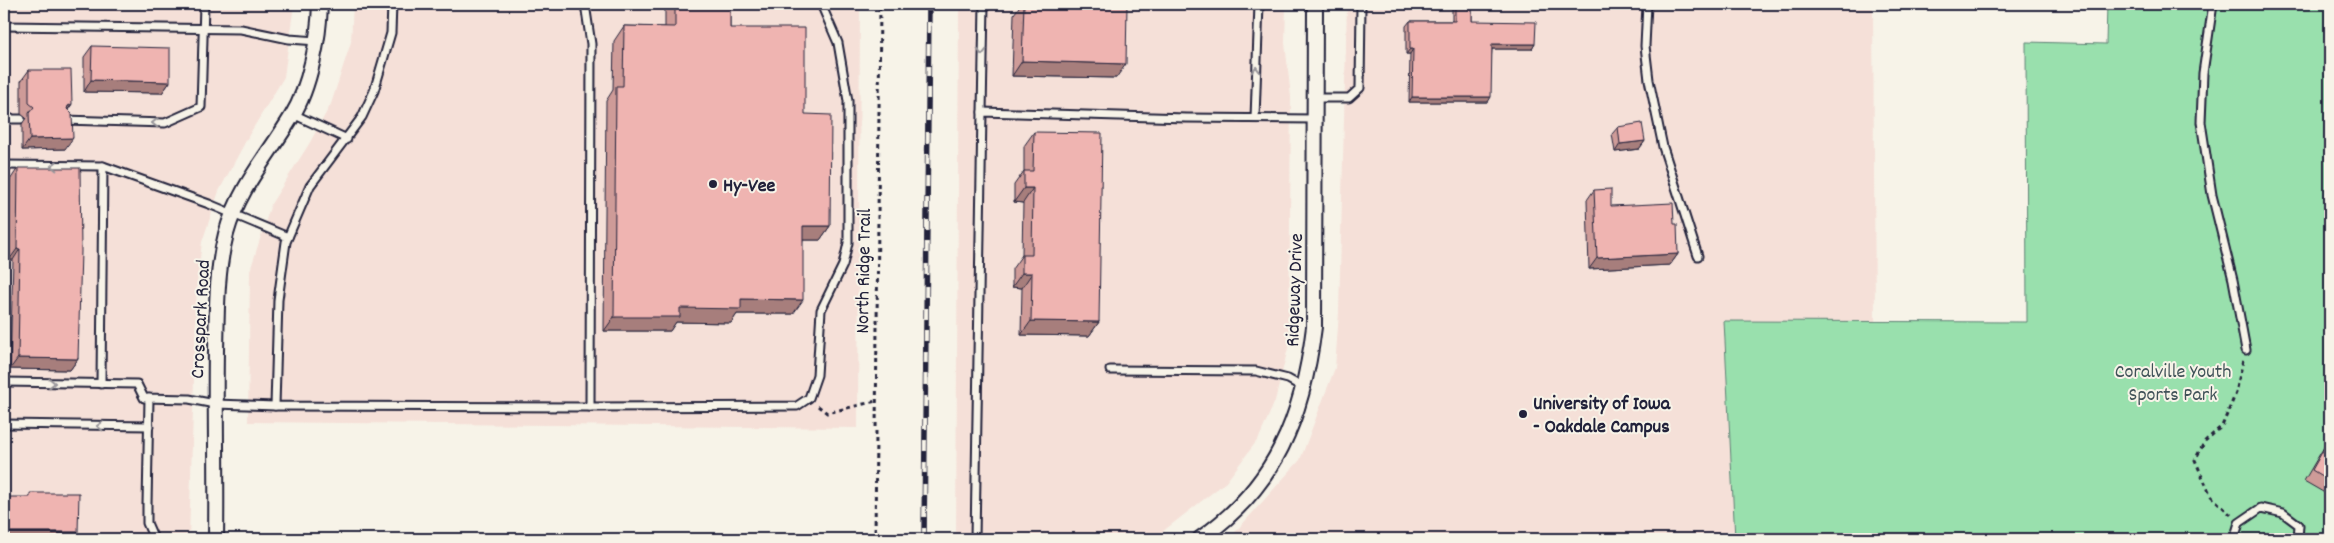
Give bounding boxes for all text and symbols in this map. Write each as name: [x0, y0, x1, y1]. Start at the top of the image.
one-way arrow: [977, 49, 987, 57]
one-way arrow: [1251, 65, 1262, 73]
one-way arrow: [151, 118, 159, 128]
one-way arrow: [50, 161, 58, 171]
place label: Hy-Vee: [723, 173, 776, 201]
marker: Hy-Vee: [707, 178, 719, 190]
street label: North Ridge Trail: [850, 208, 880, 334]
street label: Ridgeway Drive: [1280, 233, 1312, 347]
street label: Crosspark Road: [185, 259, 219, 379]
park label: Coralville Youth Sports Park: [2115, 359, 2231, 410]
one-way arrow: [48, 378, 56, 388]
place label: University of Iowa - Oakdale Campus: [1533, 391, 1671, 442]
marker: University of Iowa - Oakdale Campus: [1517, 408, 1529, 420]
one-way arrow: [96, 420, 104, 431]

